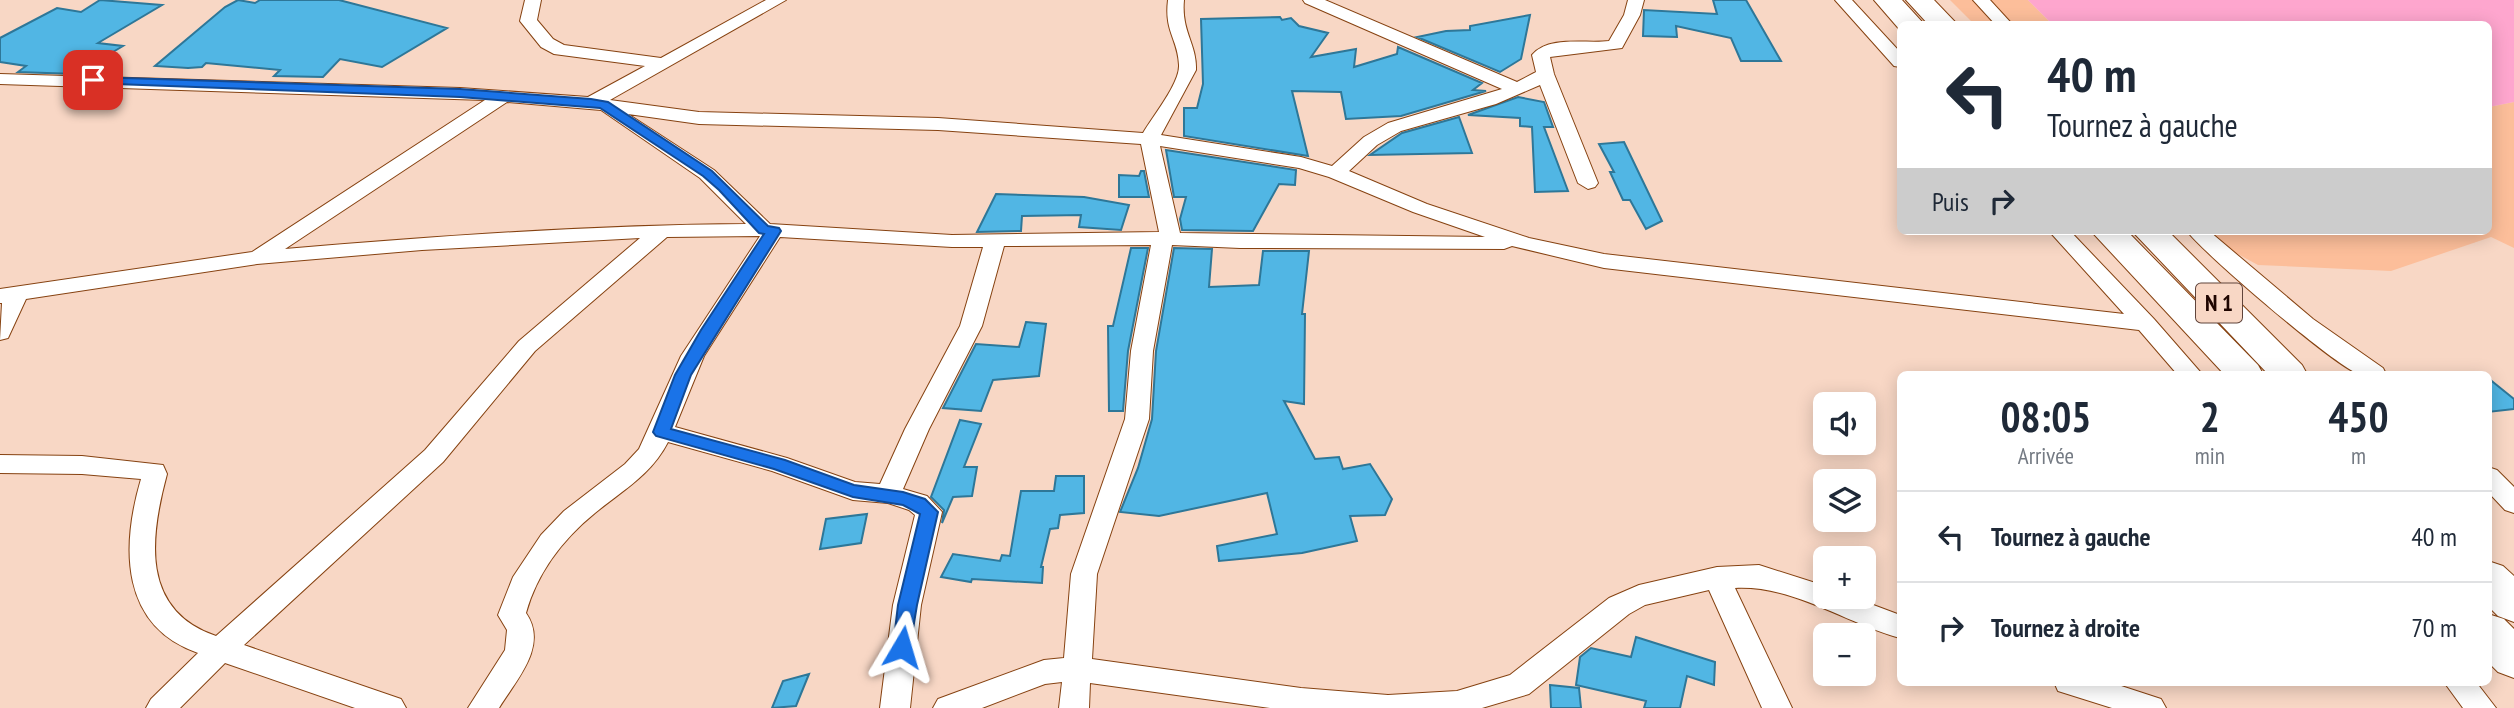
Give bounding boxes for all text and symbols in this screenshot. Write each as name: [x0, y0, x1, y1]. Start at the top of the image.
text: 40 m: [2047, 42, 2136, 106]
icon: left: [1932, 49, 2023, 140]
pin: [63, 50, 123, 110]
icon: arrive: [74, 61, 112, 99]
text: Tournez à gauche: [2047, 104, 2238, 146]
icon: right: [1983, 182, 2021, 220]
text: Puis: [1932, 185, 1969, 218]
road number: N 1: [2196, 284, 2242, 322]
text: 08:05: [2000, 389, 2091, 444]
text: 2: [2200, 389, 2220, 444]
text: 450: [2328, 389, 2389, 444]
map controls: [1813, 392, 1876, 686]
button: sound: [1813, 392, 1876, 455]
text: Arrivée: [2018, 441, 2074, 470]
text: min: [2195, 441, 2225, 470]
text: m: [2351, 441, 2366, 470]
button: layers: [1813, 469, 1876, 532]
icon: left: [1932, 518, 1970, 556]
text: Tournez à gauche: [1991, 520, 2151, 553]
text: 40 m: [2411, 520, 2457, 553]
button: +: [1813, 546, 1876, 609]
icon: right: [1932, 609, 1970, 647]
position arrow: [865, 610, 939, 684]
text: Tournez à droite: [1991, 611, 2140, 644]
text: 70 m: [2411, 611, 2457, 644]
button: −: [1813, 623, 1876, 686]

